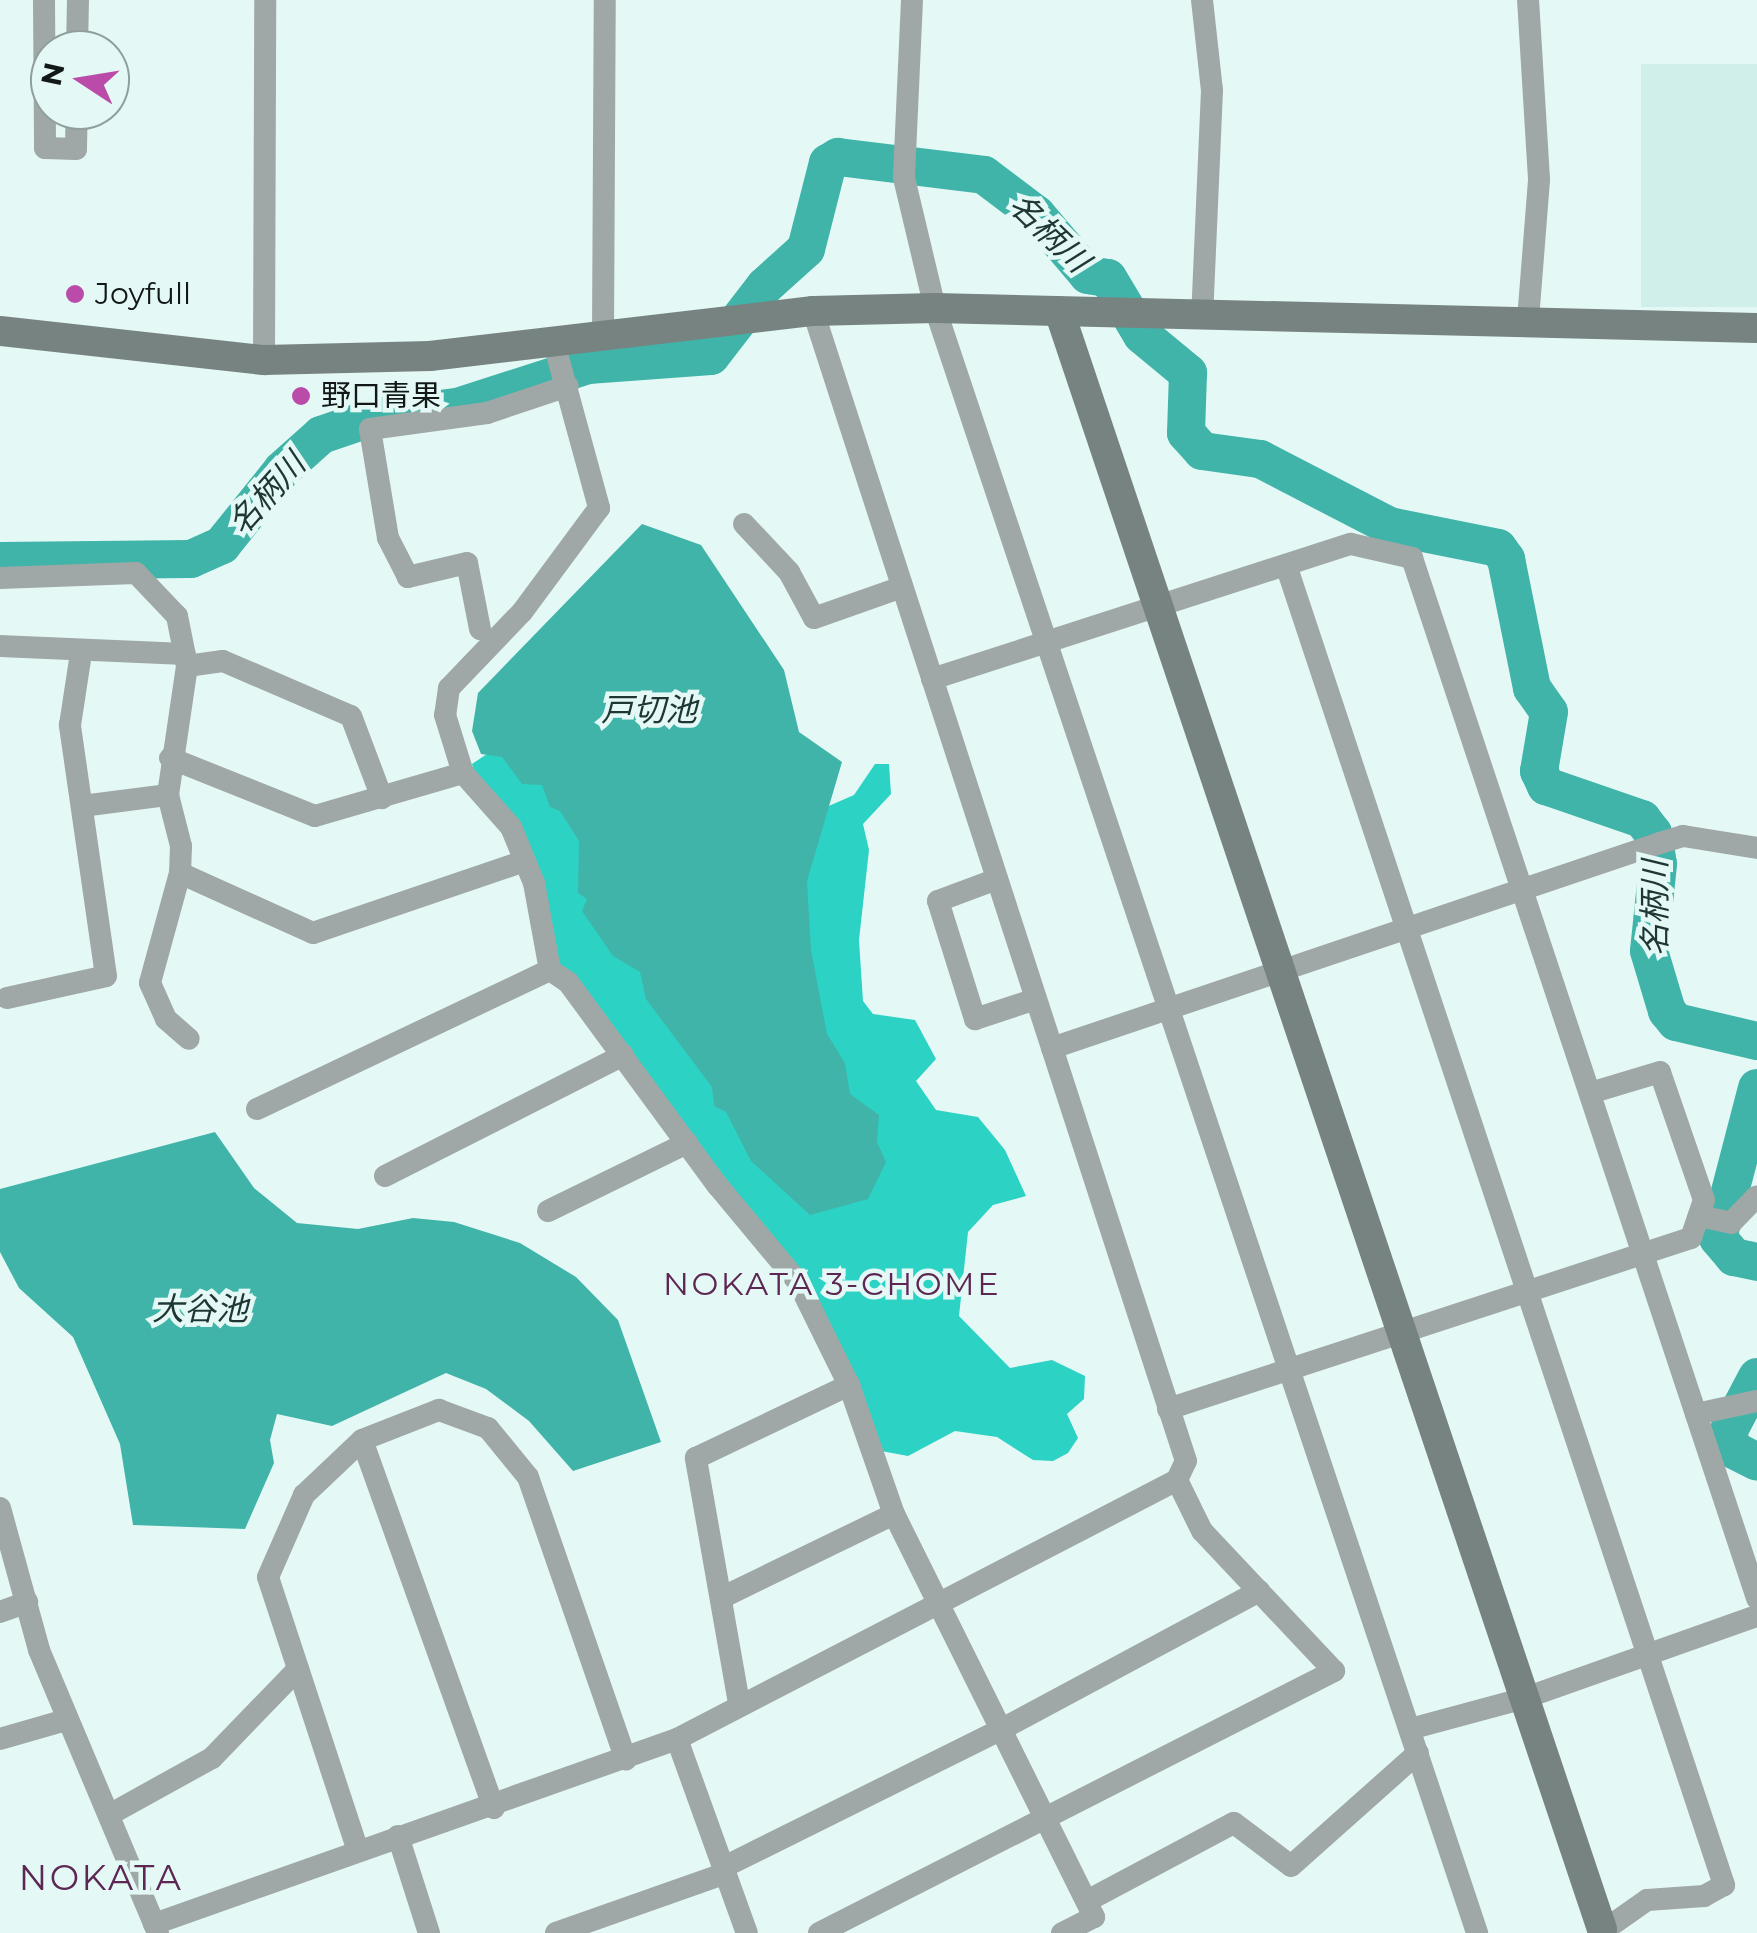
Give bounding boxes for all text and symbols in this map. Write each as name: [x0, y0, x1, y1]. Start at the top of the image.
north arrow: [30, 30, 130, 130]
text: N: [34, 60, 72, 89]
water label: 名柄川: [1001, 186, 1097, 280]
place label: Joyfull: [95, 276, 191, 312]
marker: Joyfull: [64, 283, 86, 305]
place label: 野口青果: [321, 378, 441, 414]
marker: 野口青果: [290, 385, 312, 407]
water label: 名柄川: [221, 445, 313, 543]
water label: 戸切池: [601, 691, 697, 729]
water label: 名柄川: [1636, 860, 1674, 956]
district label: NOKATA 3-CHOME: [663, 1265, 1001, 1303]
water label: 大谷池: [152, 1290, 248, 1328]
district label: NOKATA: [19, 1857, 183, 1899]

